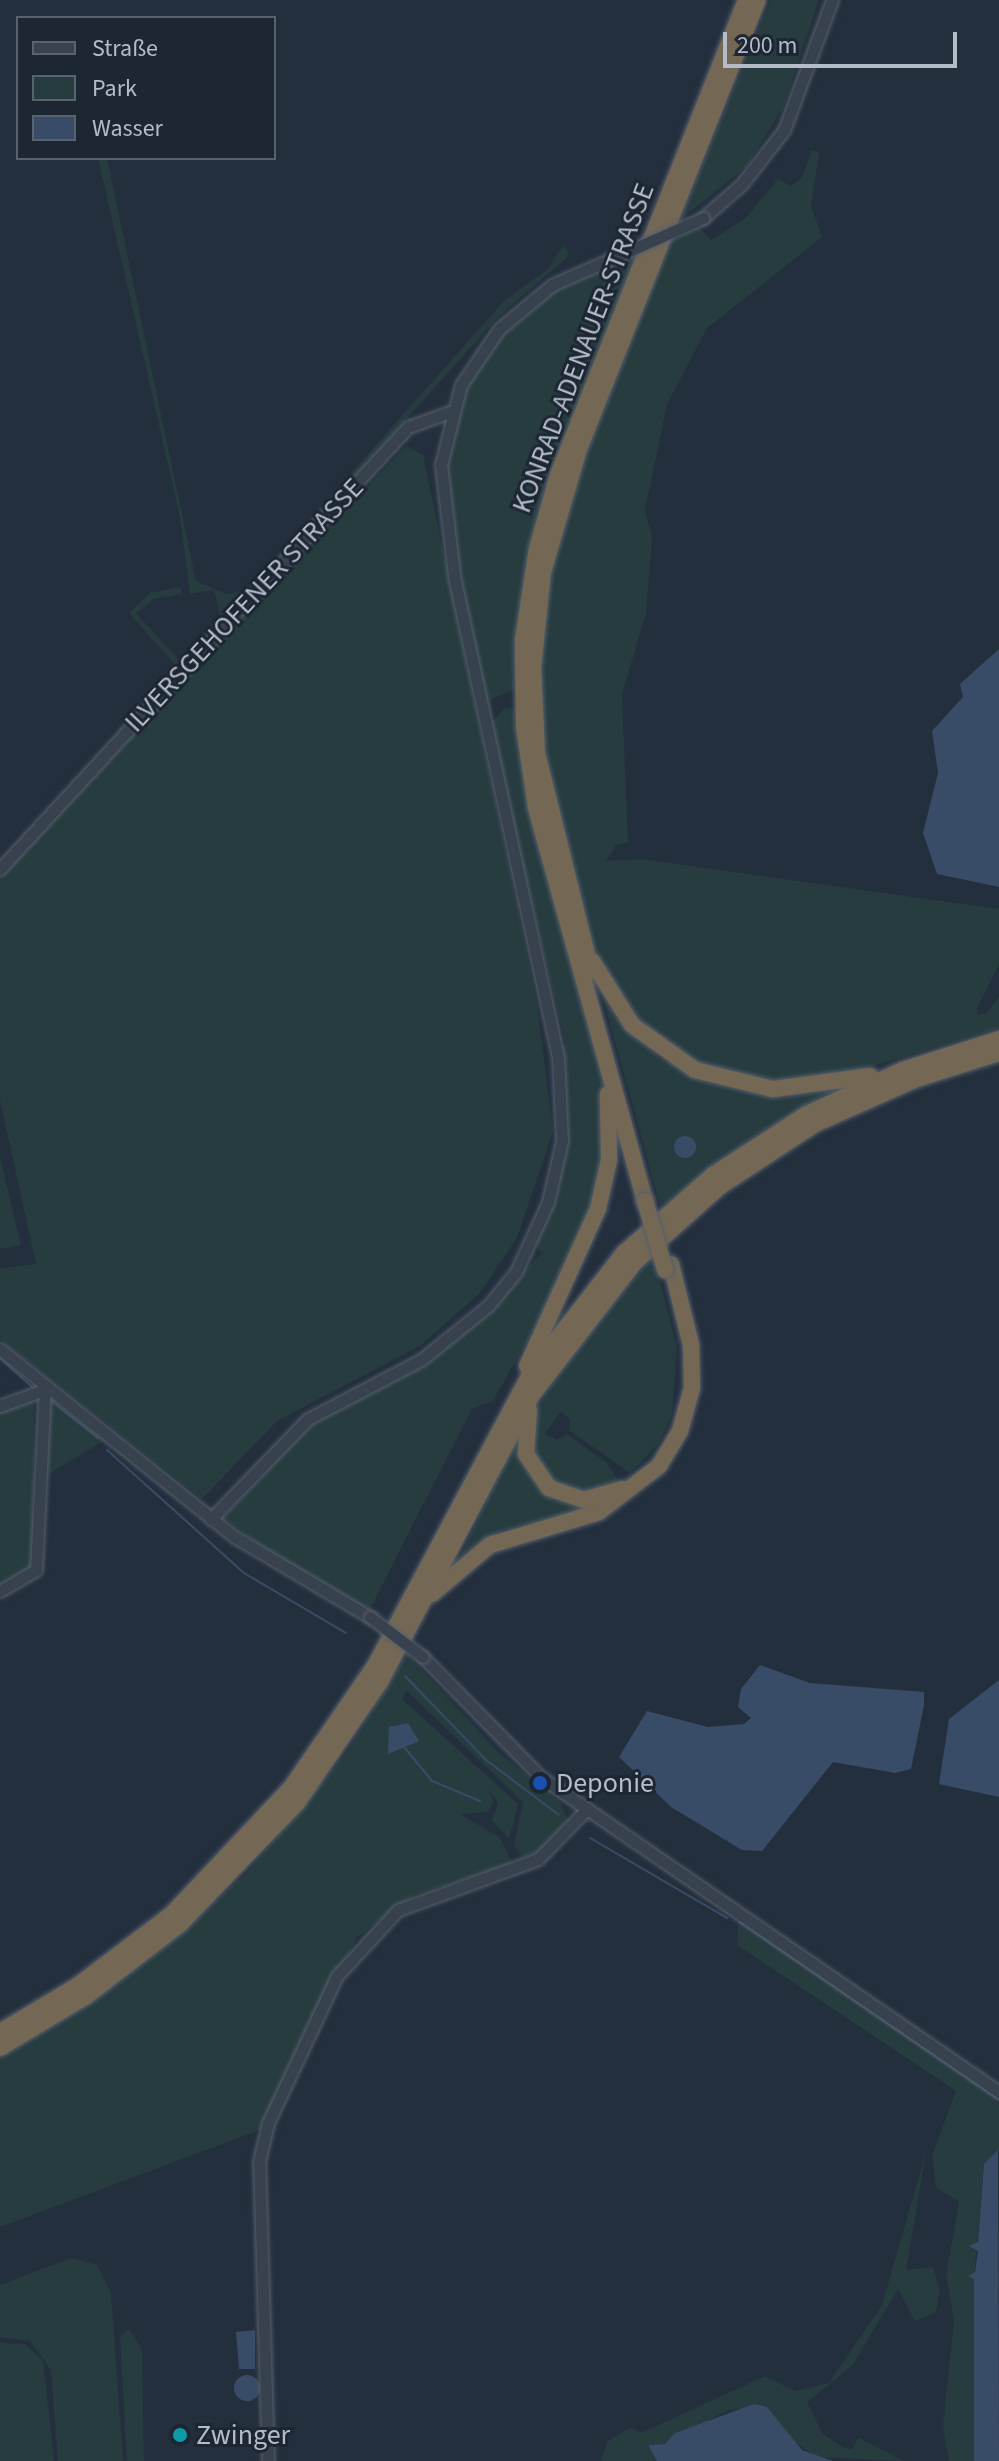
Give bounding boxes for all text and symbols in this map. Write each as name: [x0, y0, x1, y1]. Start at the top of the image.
legend: [16, 16, 276, 160]
scale bar: [727, 16, 961, 66]
text: 200 m: [737, 28, 797, 63]
text: Straße: [92, 31, 158, 66]
text: Park: [92, 71, 137, 106]
text: Wasser: [92, 111, 163, 146]
street label: KONRAD-ADENAUER-STRASSE: [505, 179, 661, 517]
street label: ILVERSGEHOFENER STRASSE: [117, 471, 371, 739]
place label: Deponie: [556, 1766, 654, 1800]
marker: Deponie: [531, 1774, 549, 1792]
place label: Zwinger: [196, 2418, 290, 2452]
marker: Zwinger: [171, 2426, 189, 2444]

